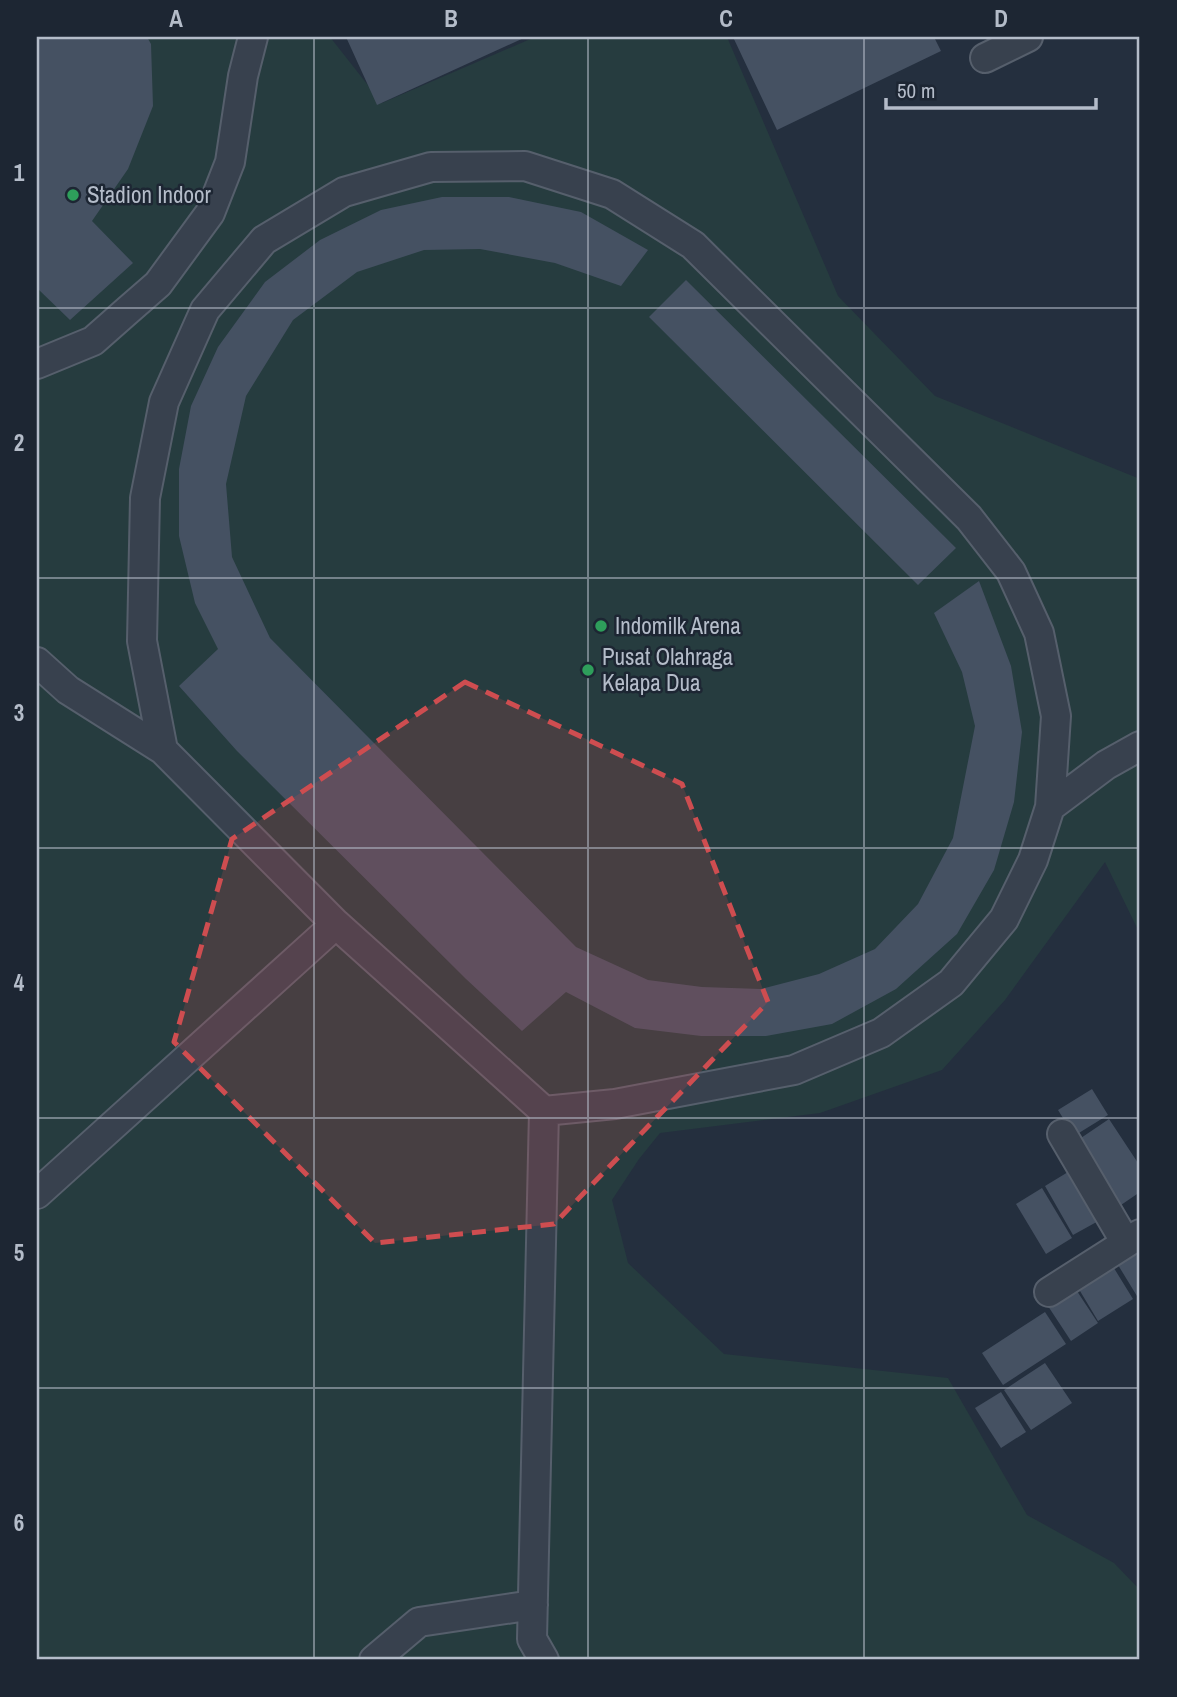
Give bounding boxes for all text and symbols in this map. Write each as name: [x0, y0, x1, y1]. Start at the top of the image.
text: A: [169, 3, 183, 34]
text: B: [444, 3, 458, 34]
text: C: [719, 3, 733, 34]
text: D: [994, 3, 1008, 34]
scale bar: [886, 66, 1096, 110]
text: 50 m: [897, 76, 935, 105]
text: 1: [14, 157, 25, 188]
place label: Stadion Indoor: [87, 179, 211, 210]
marker: Stadion Indoor: [65, 187, 81, 203]
text: 2: [14, 427, 24, 458]
place label: Indomilk Arena: [615, 610, 741, 641]
marker: Indomilk Arena: [593, 618, 609, 634]
place label: Pusat Olahraga Kelapa Dua: [602, 641, 734, 698]
marker: Pusat Olahraga Kelapa Dua: [580, 662, 596, 678]
text: 3: [14, 697, 24, 728]
text: 4: [14, 967, 25, 998]
text: 5: [14, 1237, 24, 1268]
text: 6: [14, 1507, 24, 1538]

